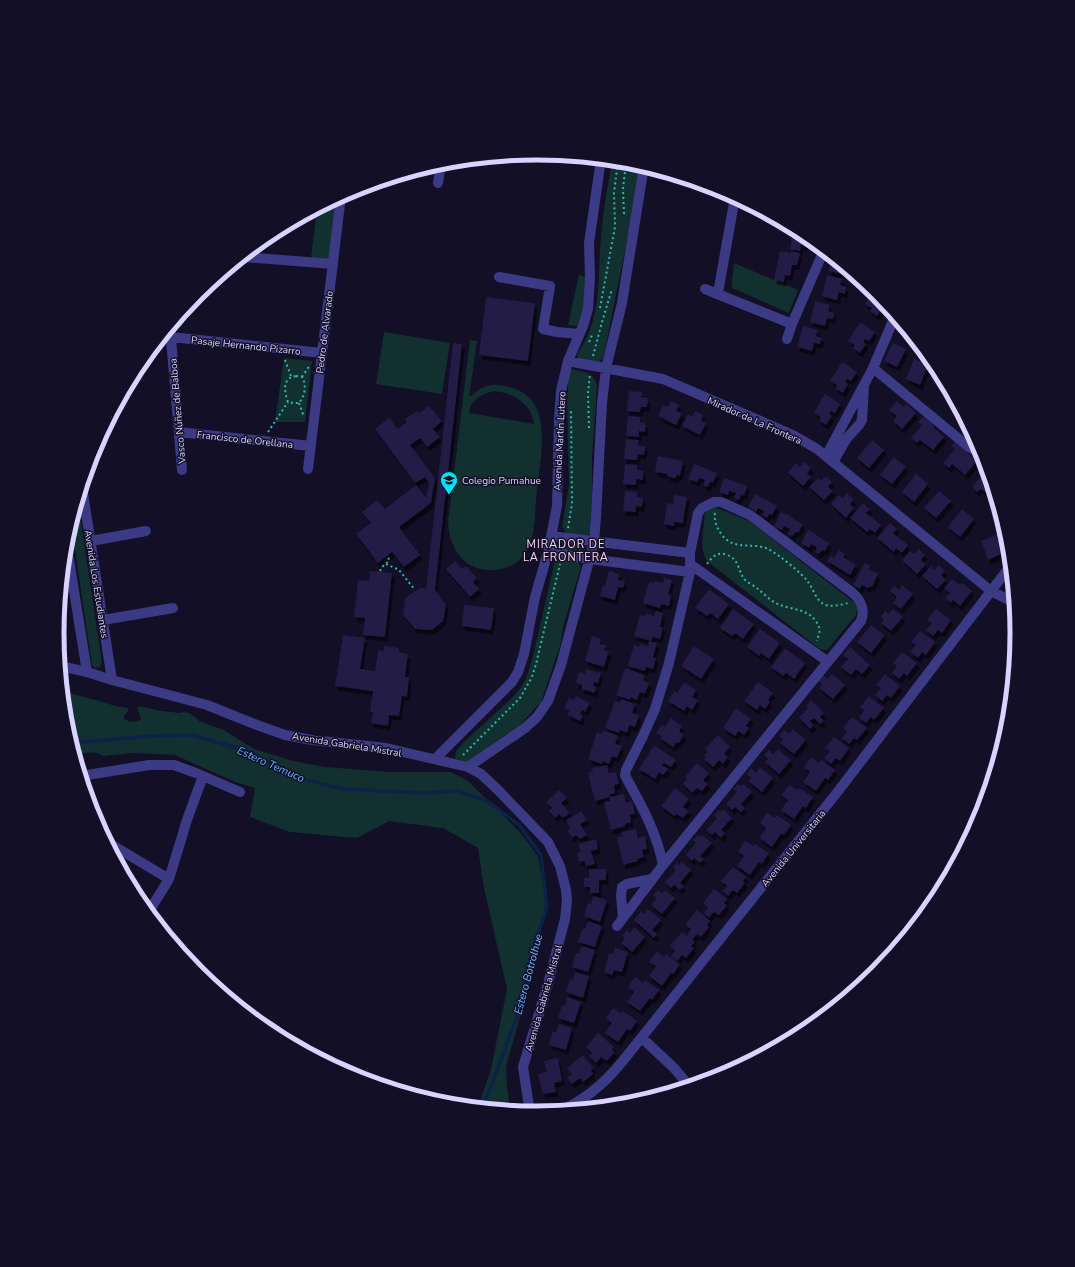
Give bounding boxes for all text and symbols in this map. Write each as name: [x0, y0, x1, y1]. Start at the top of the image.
street label: Pedro de Alvarado: [313, 289, 337, 374]
street label: Pasaje Hernando Pizarro: [190, 333, 302, 359]
street label: Vasco Núñez de Balboa: [166, 358, 190, 465]
street label: Avenida Martín Lutero: [550, 390, 570, 491]
street label: Mirador de La Frontera: [705, 394, 804, 448]
street label: Francisco de Orellana: [196, 428, 294, 452]
school or university icon: Colegio Pumahue: [439, 470, 459, 495]
place label: Colegio Pumahue: [462, 474, 541, 488]
street label: Avenida Los Estudiantes: [81, 529, 112, 640]
district label: MIRADOR DE LA FRONTERA: [523, 537, 609, 565]
street label: Avenida Gabriela Mistral: [291, 729, 403, 761]
water label: Estero Temuco: [235, 743, 307, 786]
street label: Avenida Universitaria: [758, 807, 829, 890]
water label: Estero Botrolhue: [511, 932, 546, 1016]
street label: Avenida Gabriela Mistral: [522, 943, 566, 1053]

